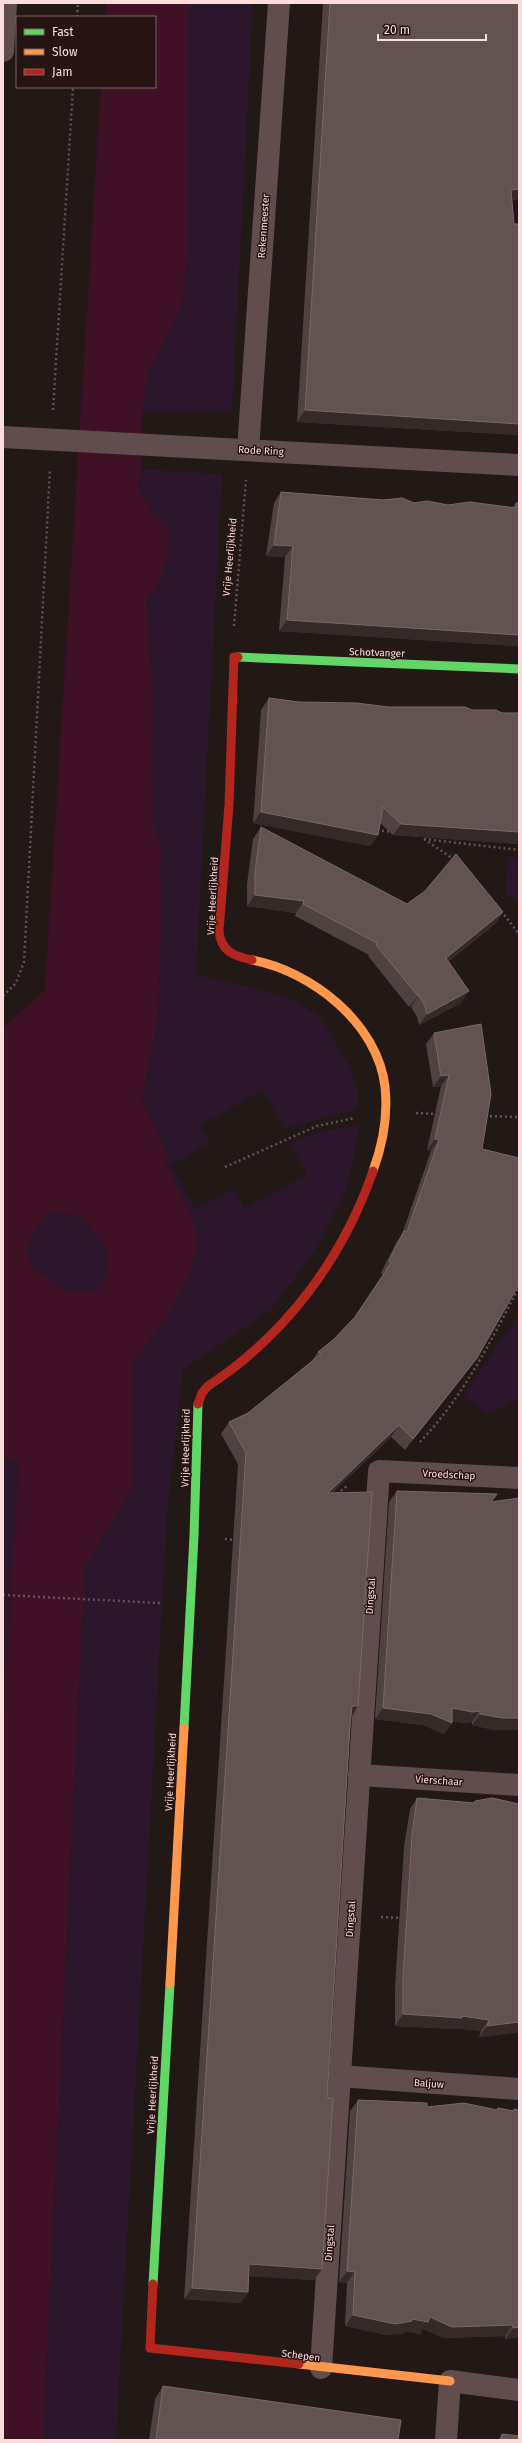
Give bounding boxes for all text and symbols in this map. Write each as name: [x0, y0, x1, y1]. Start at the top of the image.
legend: [16, 16, 156, 88]
scale bar: [378, 16, 486, 42]
text: 20 m: [384, 23, 410, 37]
text: Fast: [52, 25, 74, 39]
text: Slow: [52, 45, 78, 59]
text: Jam: [52, 65, 72, 79]
street label: Rekenmeester: [256, 193, 272, 259]
street label: Rode Ring: [238, 444, 285, 458]
street label: Vrije Heerlijkheid: [221, 518, 239, 597]
street label: Schotvanger: [349, 646, 405, 660]
street label: Vrije Heerlijkheid: [205, 857, 221, 936]
street label: Vrije Heerlijkheid: [179, 1409, 193, 1487]
street label: Vroedschap: [422, 1468, 476, 1482]
street label: Dingstal: [364, 1577, 378, 1615]
street label: Vrije Heerlijkheid: [163, 1733, 179, 1812]
street label: Vierschaar: [415, 1773, 463, 1789]
street label: Dingstal: [344, 1900, 358, 1938]
street label: Vrije Heerlijkheid: [145, 2056, 161, 2135]
street label: Baljuw: [413, 2077, 444, 2091]
street label: Dingstal: [323, 2224, 337, 2262]
street label: Schepen: [281, 2348, 321, 2364]

